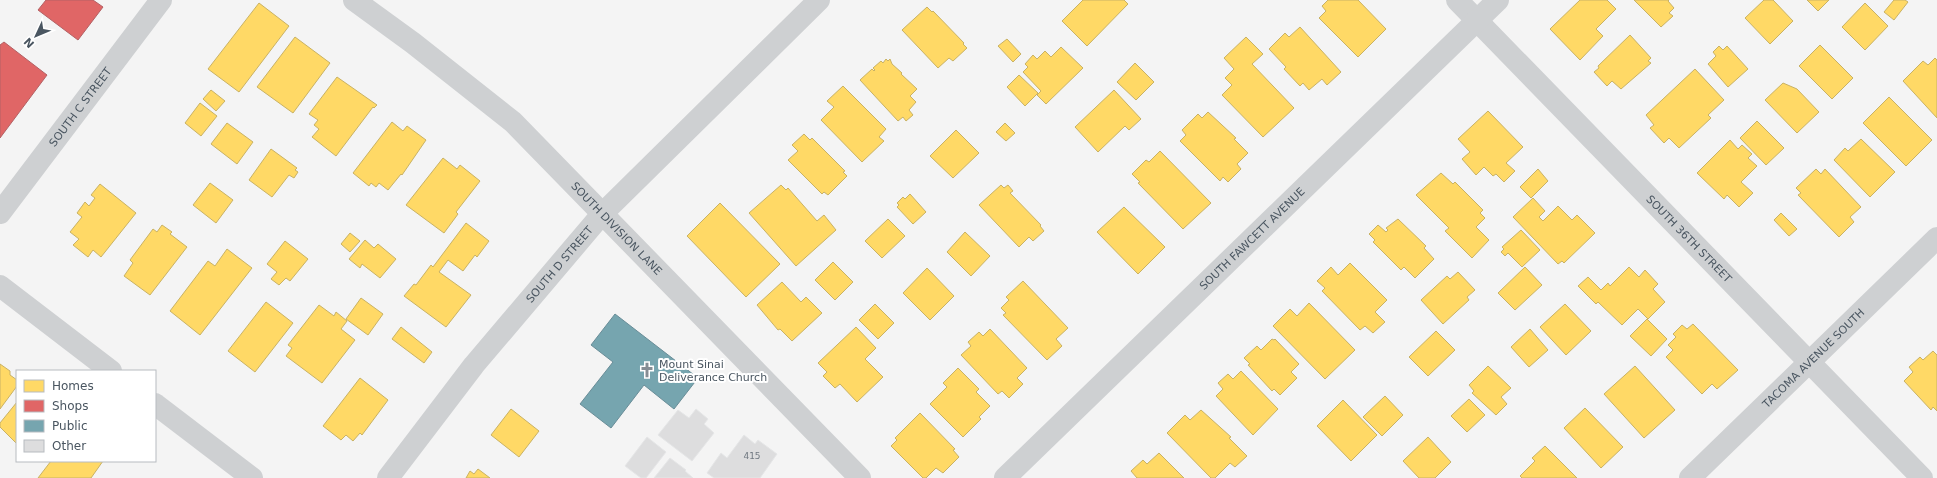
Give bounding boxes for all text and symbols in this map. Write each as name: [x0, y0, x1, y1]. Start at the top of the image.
north arrow: [16, 16, 56, 56]
text: N: [21, 35, 37, 50]
street label: SOUTH C STREET: [46, 65, 114, 149]
street label: SOUTH DIVISION LANE: [569, 179, 665, 278]
street label: SOUTH FAWCETT AVENUE: [1197, 185, 1307, 292]
street label: SOUTH 36TH STREET: [1644, 192, 1735, 285]
street label: SOUTH D STREET: [523, 223, 596, 305]
street label: TACOMA AVENUE SOUTH: [1759, 306, 1867, 411]
place label: Mount Sinai Deliverance Church: [659, 358, 767, 384]
church icon: Mount Sinai Deliverance Church: [638, 361, 656, 379]
legend: [16, 370, 156, 462]
text: Homes: [52, 379, 94, 393]
text: Shops: [52, 399, 88, 413]
text: Public: [52, 419, 88, 433]
text: Other: [52, 439, 86, 453]
house number: 415: [743, 451, 761, 461]

